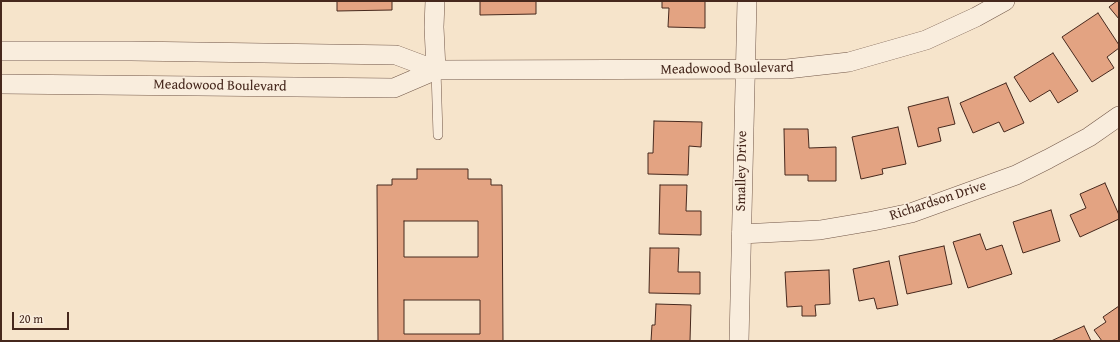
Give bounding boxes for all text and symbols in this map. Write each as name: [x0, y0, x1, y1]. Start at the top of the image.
street label: Meadowood Boulevard: [660, 59, 794, 79]
street label: Meadowood Boulevard: [153, 76, 287, 96]
street label: Smalley Drive: [733, 130, 751, 212]
street label: Richardson Drive: [888, 177, 988, 225]
scale bar: [14, 304, 71, 330]
text: 20 m: [19, 310, 43, 327]

